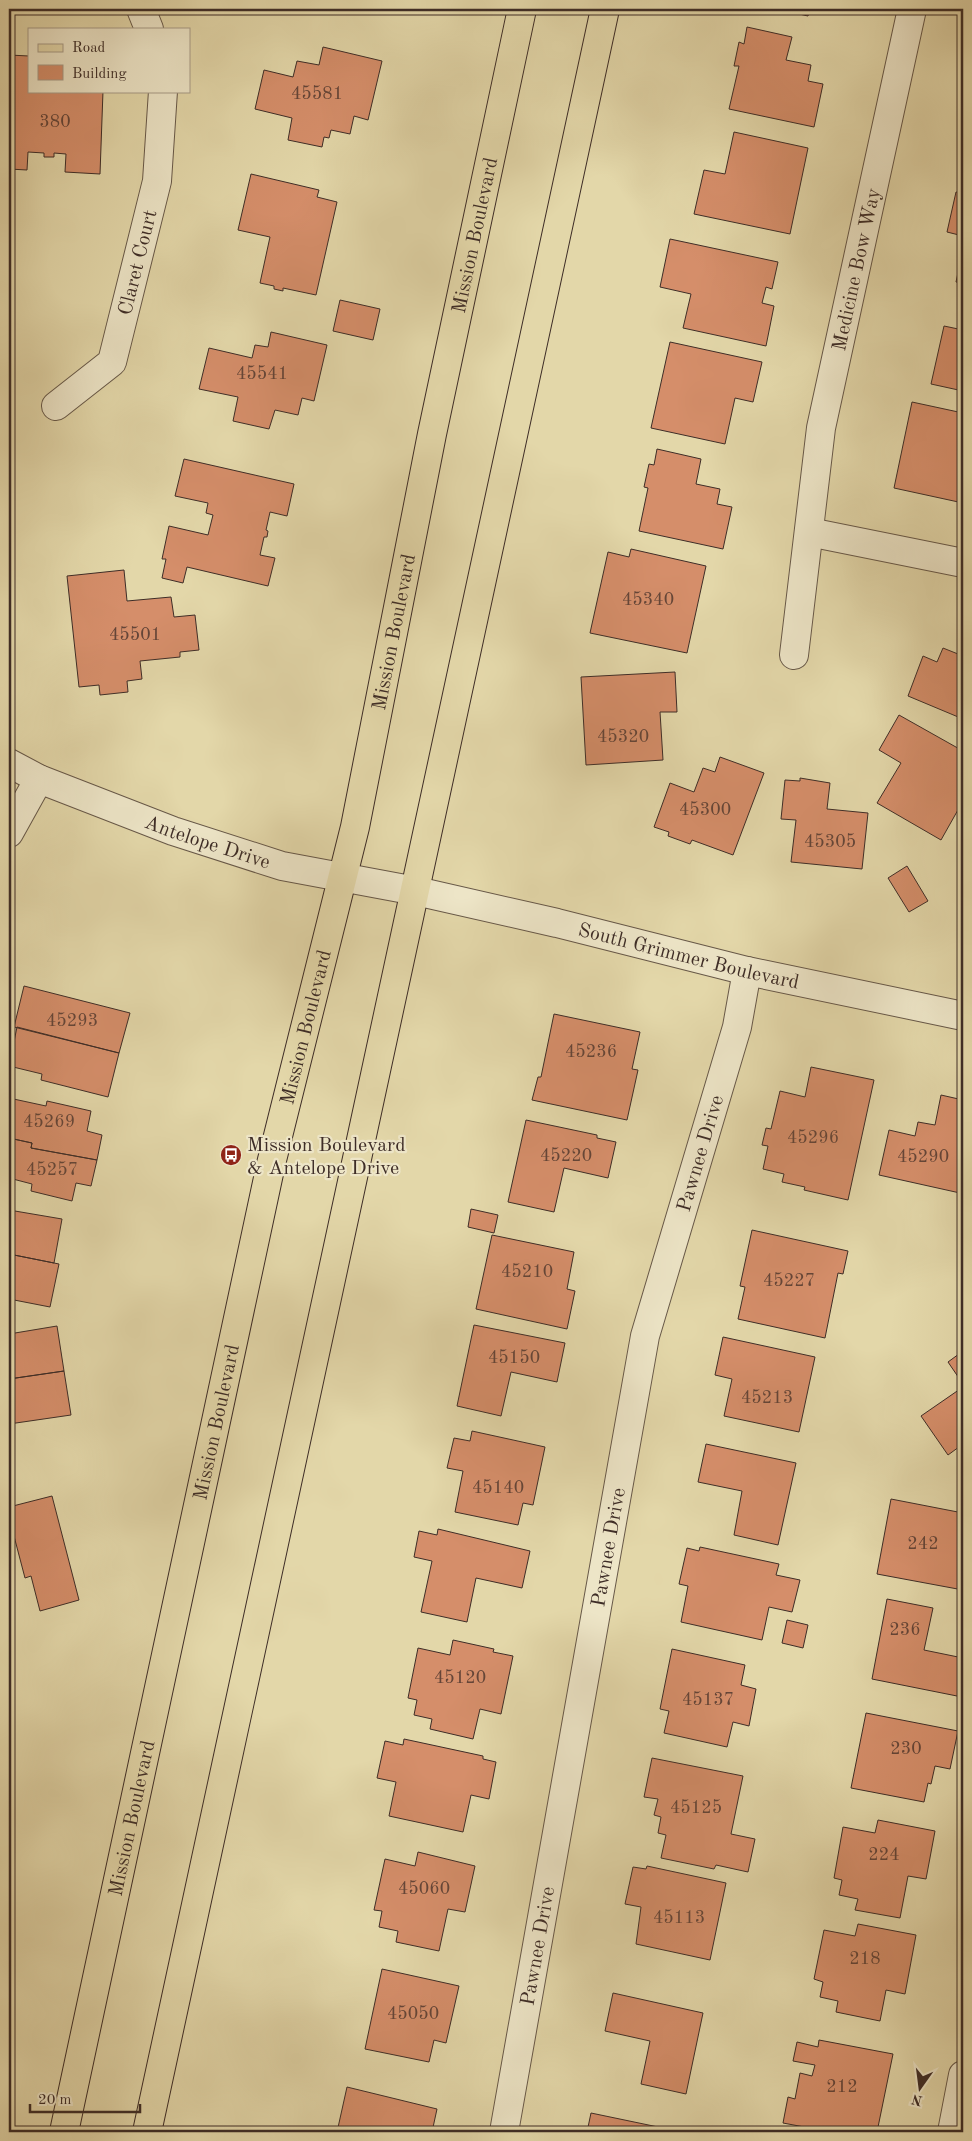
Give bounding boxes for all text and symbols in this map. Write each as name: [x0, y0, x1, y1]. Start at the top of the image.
legend: [28, 28, 190, 92]
text: Road: [72, 41, 106, 56]
text: Building: [72, 67, 127, 82]
house number: 45581: [291, 85, 343, 103]
house number: 380: [39, 113, 71, 131]
street label: Mission Boulevard: [450, 156, 502, 315]
street label: Medicine Bow Way: [830, 186, 885, 353]
street label: Claret Court: [116, 208, 161, 318]
house number: 45541: [236, 365, 288, 383]
street label: Mission Boulevard: [370, 552, 420, 712]
house number: 45340: [622, 591, 674, 609]
house number: 45501: [109, 626, 161, 644]
house number: 45320: [597, 728, 649, 746]
house number: 45300: [679, 801, 731, 819]
street label: Antelope Drive: [141, 813, 272, 874]
house number: 45305: [804, 833, 856, 851]
street label: South Grimmer Boulevard: [576, 921, 801, 994]
street label: Mission Boulevard: [278, 948, 336, 1107]
house number: 45293: [46, 1012, 98, 1030]
house number: 45236: [565, 1043, 617, 1061]
street label: Pawnee Drive: [675, 1093, 728, 1215]
house number: 45269: [23, 1113, 75, 1131]
house number: 45296: [787, 1129, 839, 1147]
place label: Mission Boulevard & Antelope Drive: [247, 1136, 406, 1179]
bus stop icon: Mission Boulevard & Antelope Drive: [219, 1143, 243, 1167]
house number: 45220: [540, 1147, 592, 1165]
house number: 45290: [897, 1148, 949, 1166]
house number: 45257: [26, 1161, 78, 1179]
house number: 45210: [501, 1263, 553, 1281]
house number: 45227: [763, 1272, 815, 1290]
street label: Mission Boulevard: [191, 1343, 244, 1502]
house number: 45150: [488, 1349, 540, 1367]
house number: 45213: [741, 1389, 793, 1407]
house number: 45140: [472, 1479, 524, 1497]
street label: Pawnee Drive: [589, 1486, 630, 1609]
house number: 242: [907, 1535, 939, 1553]
house number: 236: [889, 1621, 921, 1639]
house number: 45120: [434, 1669, 486, 1687]
house number: 45137: [682, 1691, 734, 1709]
street label: Mission Boulevard: [107, 1739, 159, 1898]
house number: 230: [890, 1740, 922, 1758]
house number: 45125: [670, 1799, 722, 1817]
house number: 224: [868, 1846, 900, 1864]
house number: 45060: [398, 1880, 450, 1898]
street label: Pawnee Drive: [519, 1885, 559, 2007]
house number: 45113: [653, 1909, 705, 1927]
house number: 218: [849, 1950, 881, 1968]
house number: 45050: [387, 2005, 439, 2023]
north arrow: [894, 2064, 944, 2114]
house number: 212: [826, 2078, 858, 2096]
scale bar: [30, 2081, 140, 2113]
text: N: [910, 2091, 924, 2108]
text: 20 m: [38, 2093, 72, 2108]

